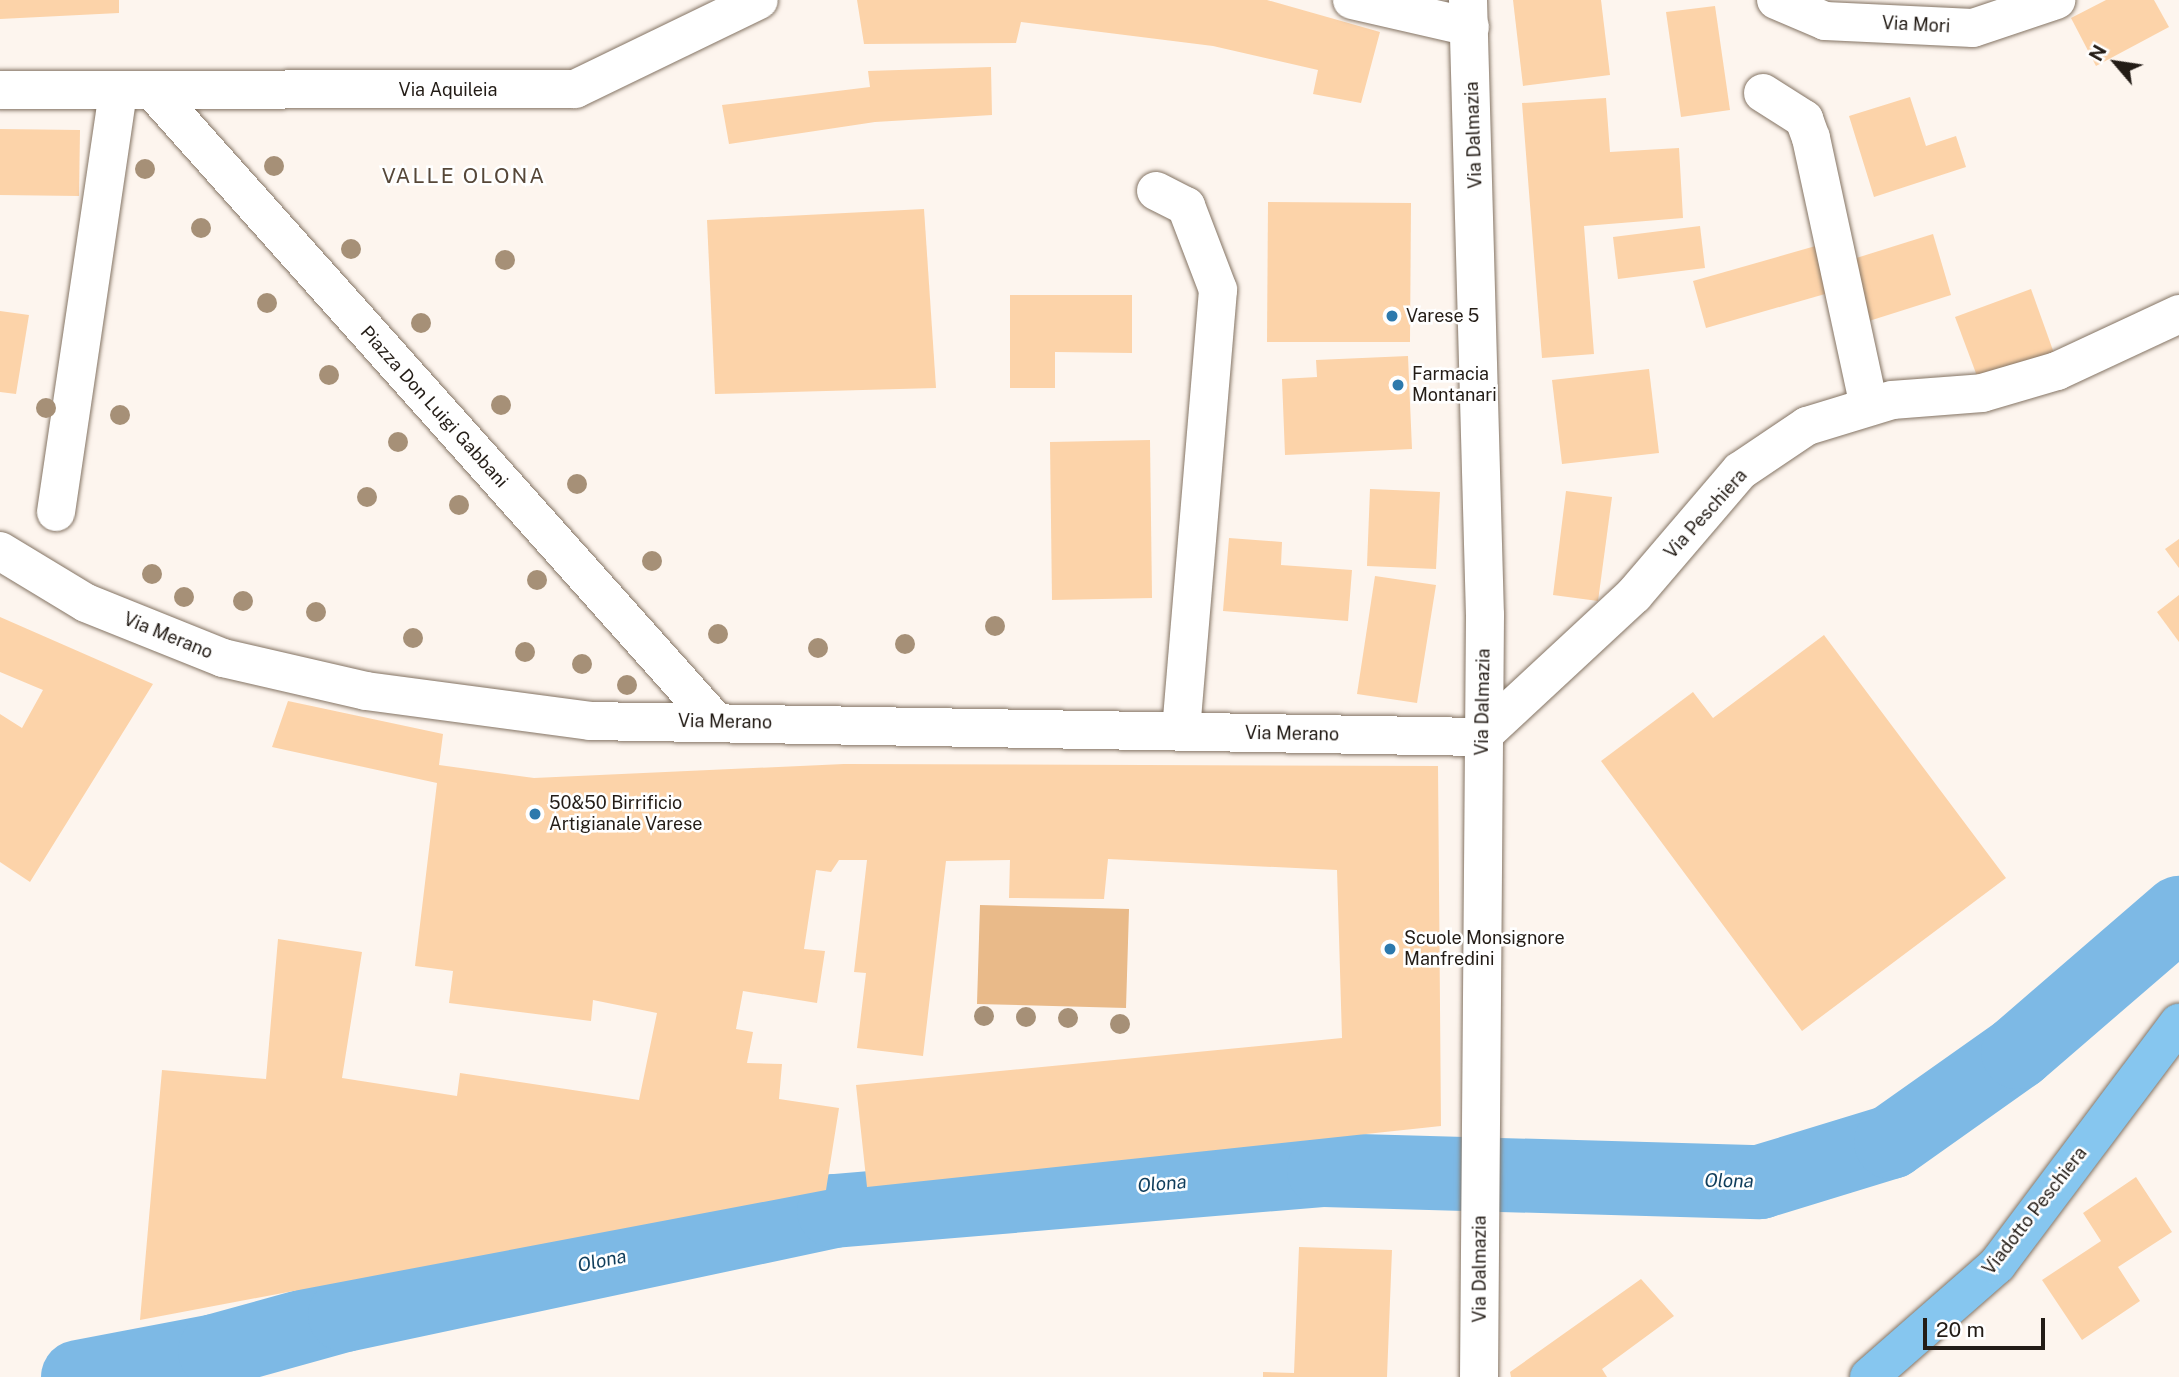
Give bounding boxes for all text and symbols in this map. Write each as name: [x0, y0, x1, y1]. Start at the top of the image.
street label: Via Mori: [1881, 12, 1951, 38]
north arrow: [2081, 28, 2151, 98]
text: N: [2084, 41, 2111, 65]
street label: Via Aquileia: [399, 79, 497, 101]
street label: Via Dalmazia: [1461, 81, 1487, 189]
district label: VALLE OLONA: [383, 163, 545, 189]
place label: Varese 5: [1406, 305, 1480, 327]
marker: Varese 5: [1384, 308, 1400, 324]
street label: Piazza Don Luigi Gabbani: [356, 322, 512, 492]
place label: Farmacia Montanari: [1412, 364, 1497, 406]
marker: Farmacia Montanari: [1390, 377, 1406, 393]
street label: Via Peschiera: [1660, 465, 1752, 563]
street label: Via Merano: [120, 608, 216, 664]
street label: Via Dalmazia: [1471, 648, 1495, 756]
street label: Via Merano: [678, 710, 772, 734]
street label: Via Merano: [1245, 722, 1339, 746]
place label: 50&50 Birrificio Artigianale Varese: [549, 793, 703, 836]
marker: 50&50 Birrificio Artigianale Varese: [527, 806, 543, 822]
place label: Scuole Monsignore Manfredini: [1404, 928, 1565, 970]
marker: Scuole Monsignore Manfredini: [1382, 941, 1398, 957]
street label: Viadotto Peschiera: [1978, 1143, 2092, 1279]
water label: Olona: [1704, 1169, 1754, 1193]
water label: Olona: [1136, 1170, 1188, 1198]
street label: Via Dalmazia: [1469, 1215, 1491, 1323]
water label: Olona: [575, 1245, 629, 1277]
scale bar: [1927, 1304, 2050, 1348]
text: 20 m: [1936, 1317, 1985, 1342]

